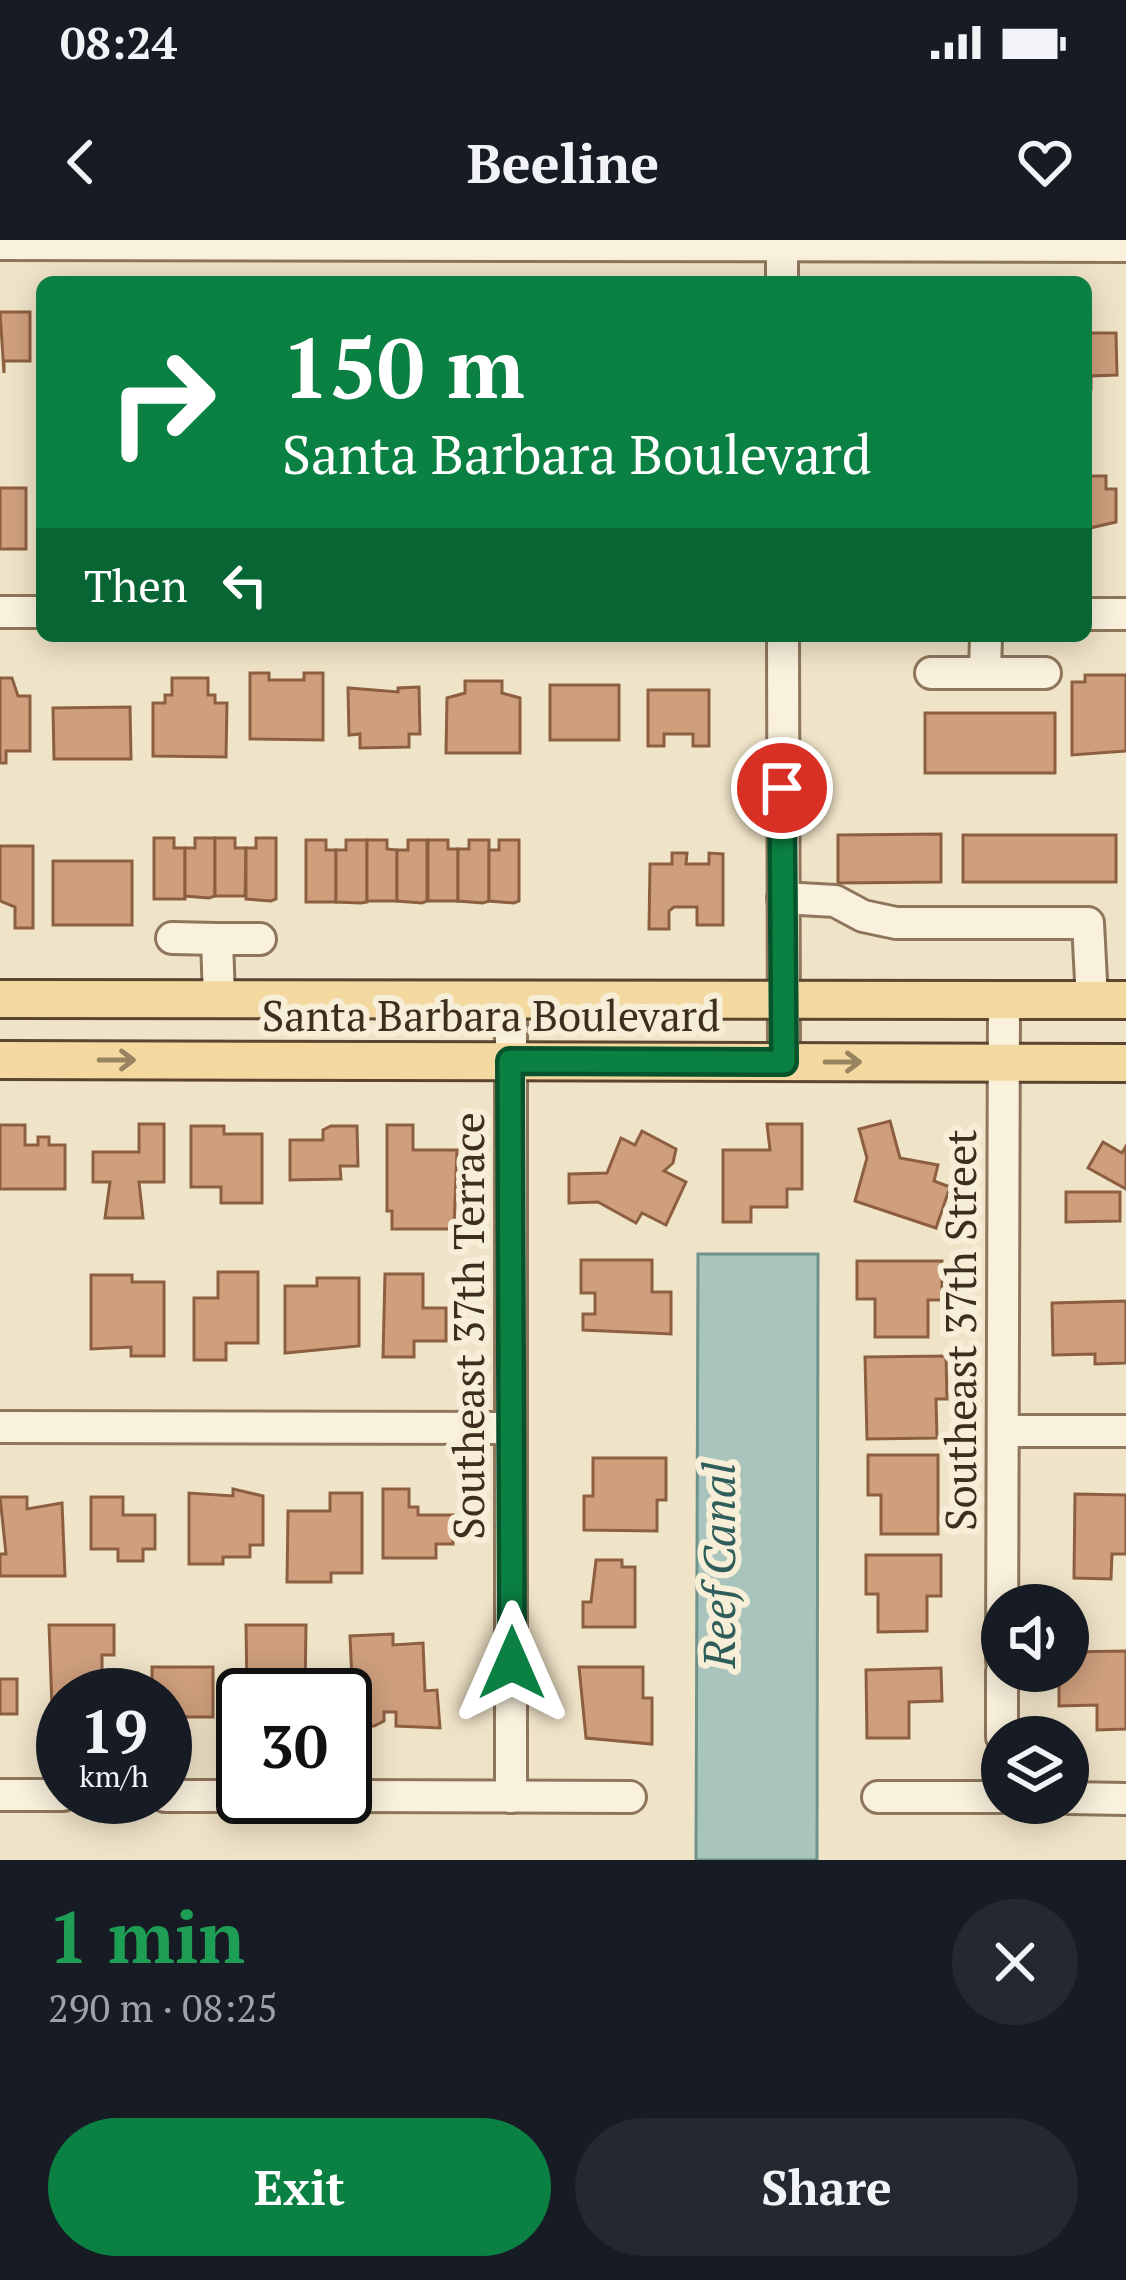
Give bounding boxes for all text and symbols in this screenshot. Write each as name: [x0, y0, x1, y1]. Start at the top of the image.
text: 08:24: [60, 12, 177, 72]
text: Beeline: [467, 127, 659, 198]
icon: back: [48, 129, 114, 195]
icon: heart: [1012, 129, 1078, 195]
text: 150 m: [282, 311, 525, 422]
icon: right: [84, 324, 240, 480]
text: Santa Barbara Boulevard: [282, 418, 872, 489]
icon: left: [212, 552, 278, 618]
text: Then: [84, 555, 188, 615]
pin: [731, 737, 833, 839]
icon: arrive: [749, 755, 815, 821]
street label: Santa Barbara Boulevard: [262, 987, 720, 1043]
one-way arrow: [97, 1049, 136, 1071]
one-way arrow: [823, 1051, 862, 1073]
street label: Southeast 37th Terrace: [440, 1112, 496, 1540]
street label: Southeast 37th Street: [932, 1129, 988, 1531]
water label: Reef Canal: [688, 1461, 748, 1669]
map controls: [981, 1584, 1089, 1824]
button: sound: [981, 1584, 1089, 1692]
position arrow: [449, 1600, 575, 1726]
speed limit sign: 30: [216, 1668, 372, 1824]
text: 19: [80, 1691, 148, 1770]
button: layers: [981, 1716, 1089, 1824]
text: km/h: [79, 1756, 149, 1796]
text: 1 min: [48, 1888, 245, 1984]
button: close: [952, 1899, 1078, 2025]
text: 290 m · 08:25: [48, 1981, 278, 2033]
button: Exit: [48, 2118, 551, 2256]
button: Share: [575, 2118, 1078, 2256]

